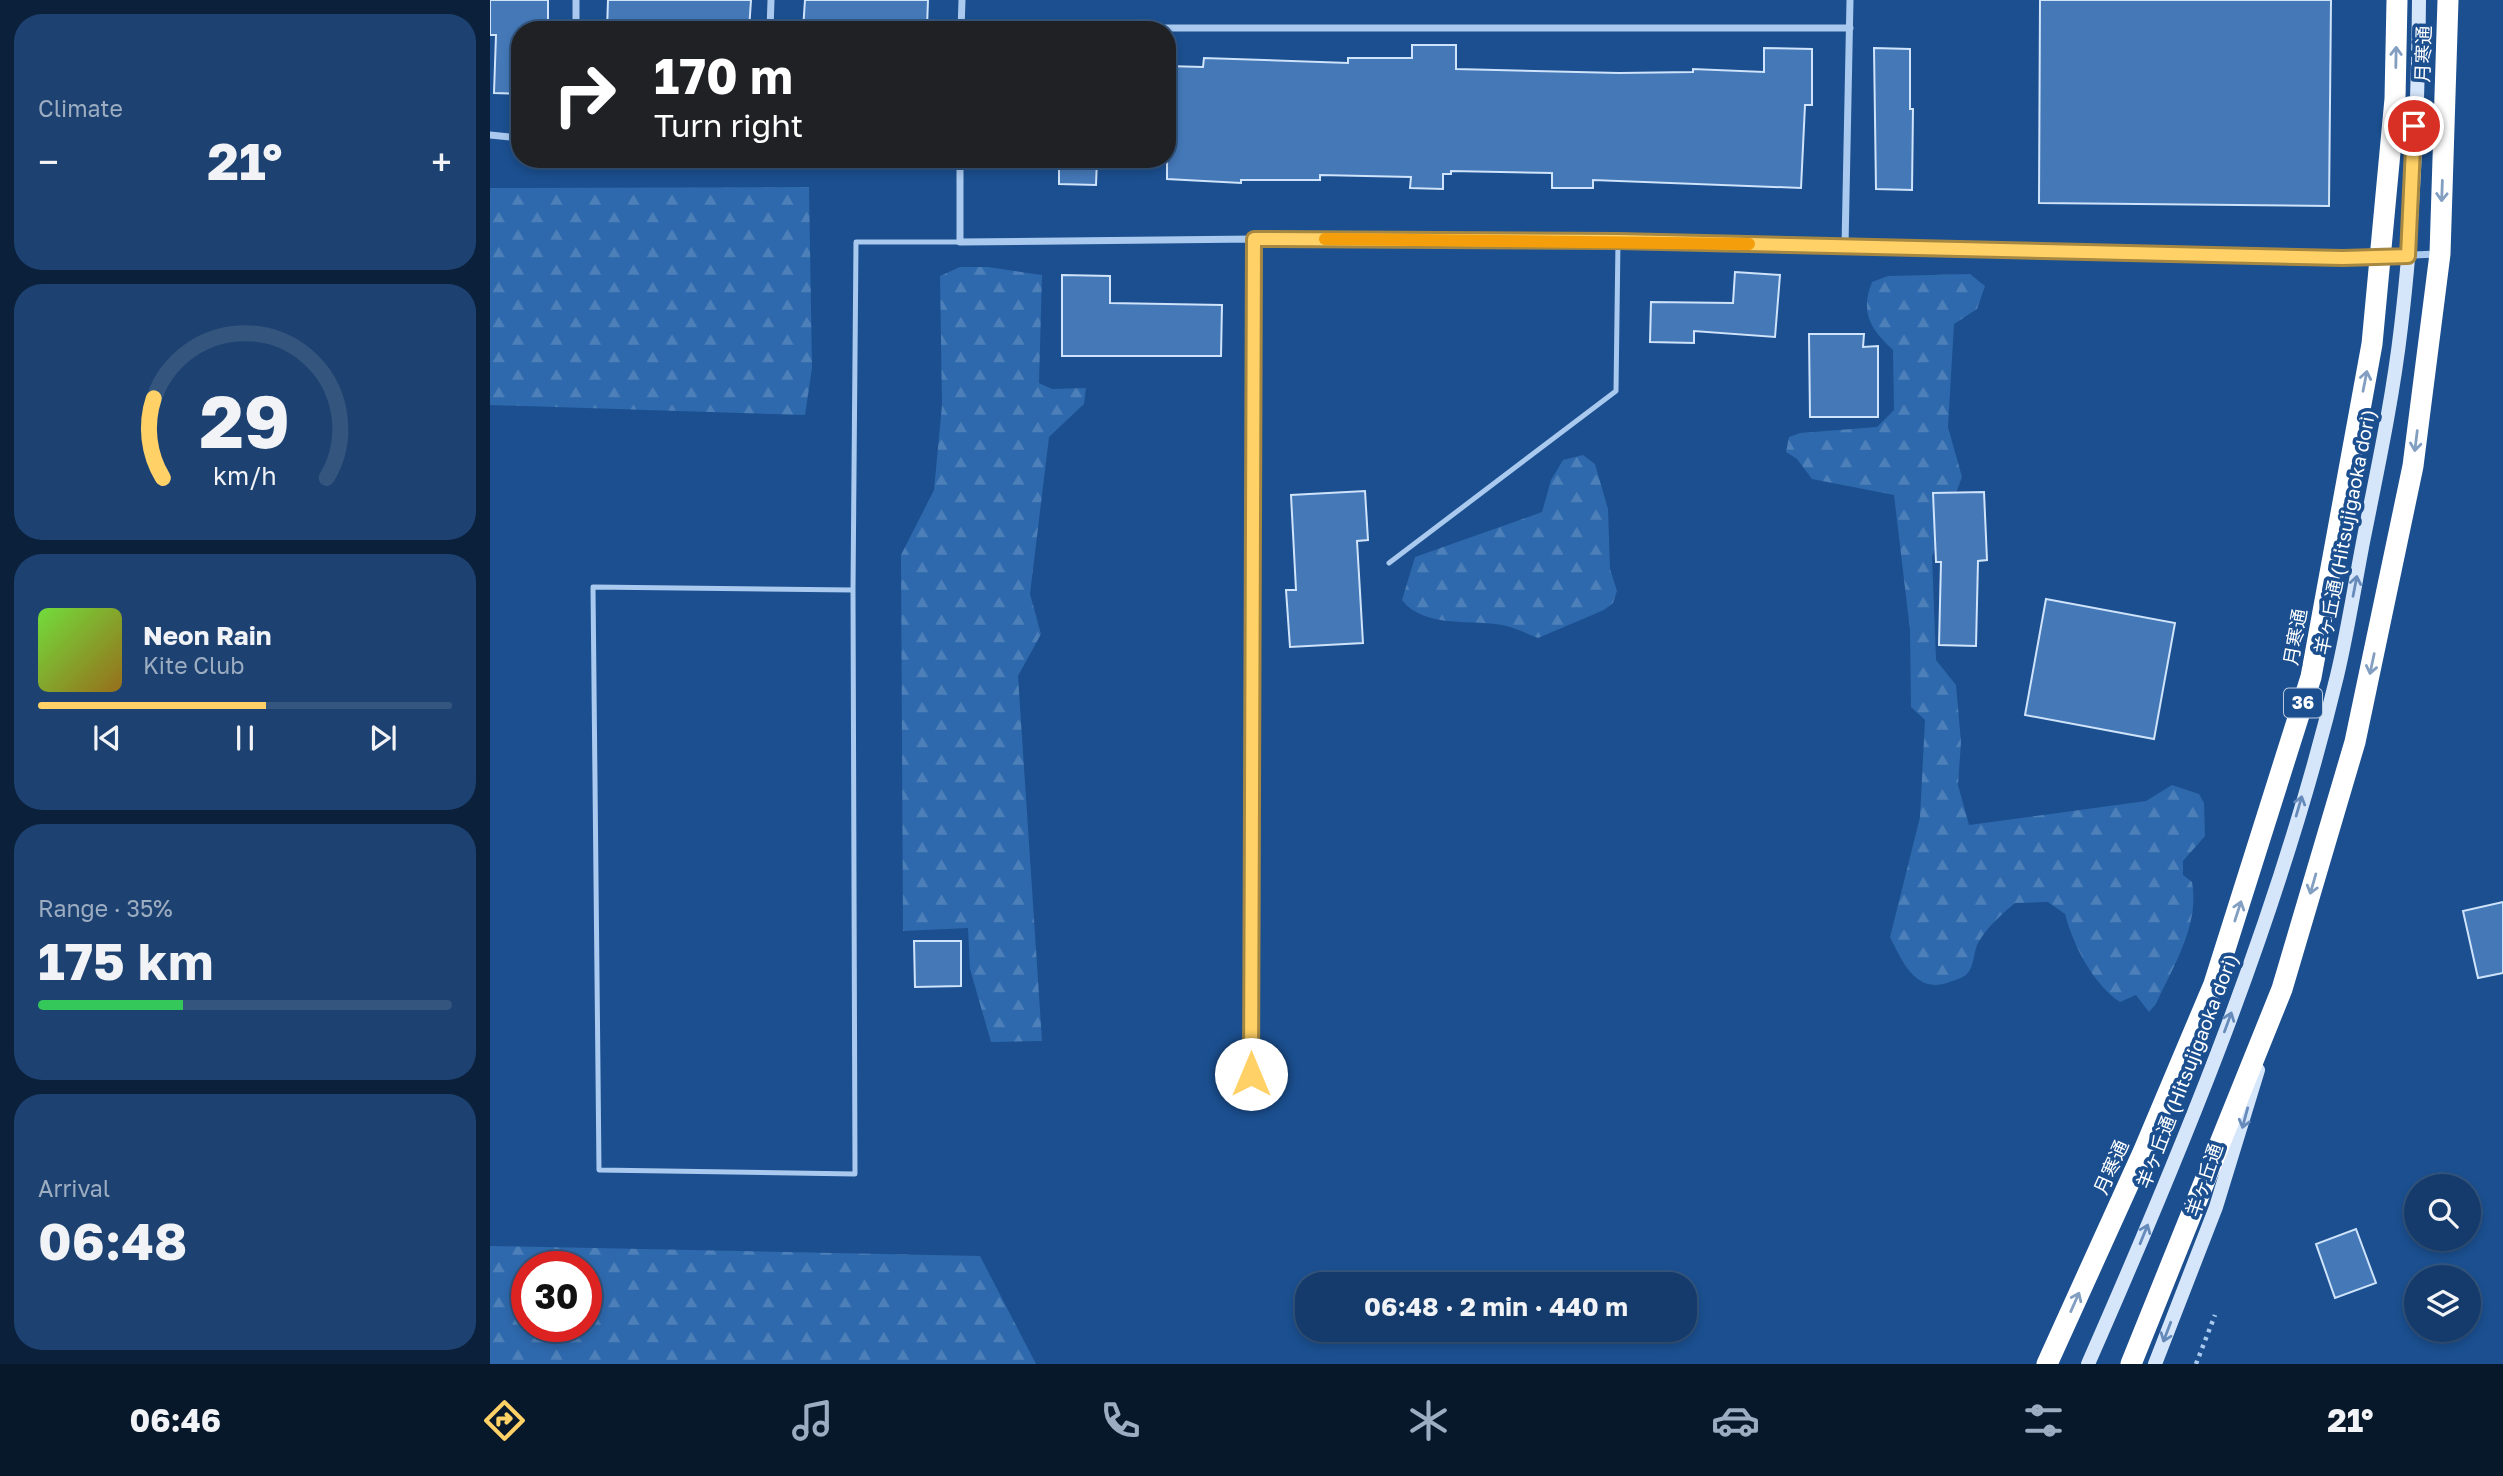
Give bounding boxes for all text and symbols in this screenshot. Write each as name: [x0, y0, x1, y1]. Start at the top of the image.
street label: 月寒通: [2410, 25, 2435, 83]
text: 170 m: [654, 46, 793, 105]
one-way arrow: [2390, 46, 2403, 69]
icon: right: [539, 49, 630, 140]
text: Climate: [38, 94, 123, 122]
pin: [2384, 96, 2444, 156]
text: Turn right: [654, 106, 803, 144]
icon: arrive: [2395, 107, 2433, 145]
text: 21°: [207, 129, 283, 191]
text: −: [38, 139, 59, 184]
text: +: [431, 139, 452, 184]
one-way arrow: [2435, 179, 2448, 202]
one-way arrow: [2358, 370, 2372, 393]
text: 29: [200, 377, 290, 464]
street label: 羊ヶ丘通 (Hitsujigaoka dori): [2309, 407, 2380, 657]
one-way arrow: [2410, 429, 2423, 452]
text: km/h: [213, 460, 277, 491]
one-way arrow: [2348, 575, 2362, 598]
street label: 月寒通: [2278, 607, 2311, 667]
text: Neon Rain: [143, 620, 272, 651]
text: Kite Club: [143, 651, 244, 679]
one-way arrow: [2364, 652, 2378, 675]
road number: 36: [2284, 688, 2322, 718]
icon: previous: [88, 719, 126, 757]
icon: pause: [226, 719, 264, 757]
icon: next: [364, 719, 402, 757]
one-way arrow: [2294, 796, 2307, 818]
one-way arrow: [2306, 873, 2319, 895]
text: Range · 35%: [38, 894, 173, 922]
one-way arrow: [2232, 900, 2245, 922]
text: 175 km: [38, 929, 214, 991]
street label: 羊ヶ丘通 (Hitsujigaoka dori): [2132, 950, 2242, 1192]
one-way arrow: [2223, 1012, 2235, 1034]
position arrow: [1214, 1037, 1288, 1111]
one-way arrow: [2238, 1106, 2251, 1129]
street label: 月寒通: [2088, 1136, 2133, 1198]
street label: 羊ヶ丘通: [2181, 1140, 2227, 1220]
text: Arrival: [38, 1174, 110, 1202]
map controls: [2404, 1174, 2481, 1342]
button: search: [2404, 1174, 2481, 1251]
text: 06:48: [38, 1209, 187, 1271]
one-way arrow: [2138, 1223, 2151, 1245]
speed limit sign: 30: [511, 1251, 602, 1342]
button: layers: [2404, 1265, 2481, 1342]
text: 06:48 · 2 min · 440 m: [1364, 1291, 1628, 1322]
one-way arrow: [2069, 1292, 2082, 1313]
one-way arrow: [2160, 1320, 2173, 1342]
icon: directions: [480, 1396, 529, 1445]
icon: music: [788, 1396, 837, 1445]
icon: phone: [1096, 1396, 1145, 1445]
icon: climate: [1404, 1396, 1453, 1445]
icon: car: [1711, 1396, 1760, 1445]
icon: filters: [2019, 1396, 2068, 1445]
text: 06:46: [129, 1401, 221, 1439]
text: 21°: [2327, 1401, 2373, 1439]

